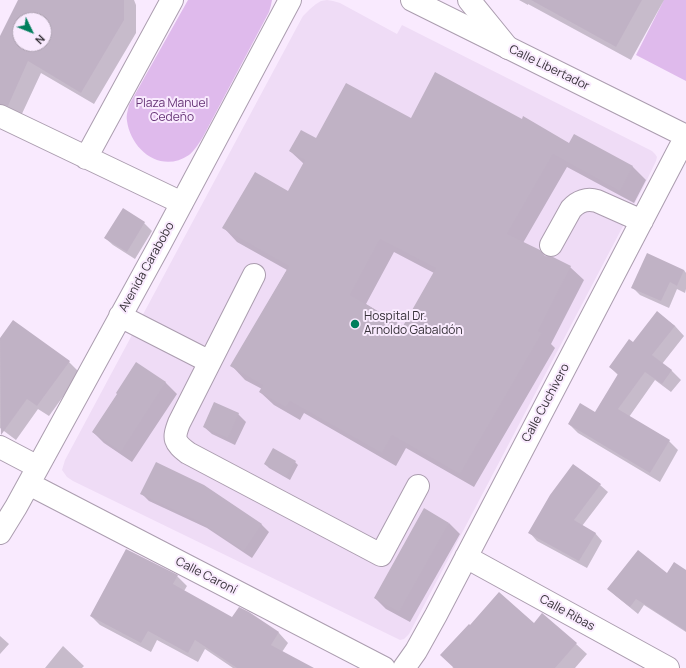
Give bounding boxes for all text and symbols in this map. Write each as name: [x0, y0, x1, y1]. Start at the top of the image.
north arrow: [12, 12, 52, 52]
text: N: [32, 32, 49, 48]
street label: Calle Libertador: [506, 42, 592, 94]
park label: Plaza Manuel Cedeño: [136, 97, 208, 125]
street label: Avenida Carabobo: [116, 220, 178, 314]
place label: Hospital Dr. Arnoldo Gabaldón: [364, 310, 463, 338]
marker: Hospital Dr. Arnoldo Gabaldón: [349, 318, 361, 330]
street label: Calle Cuchivero: [519, 361, 573, 445]
street label: Calle Caroní: [173, 554, 239, 598]
street label: Calle Ribas: [537, 592, 597, 634]

